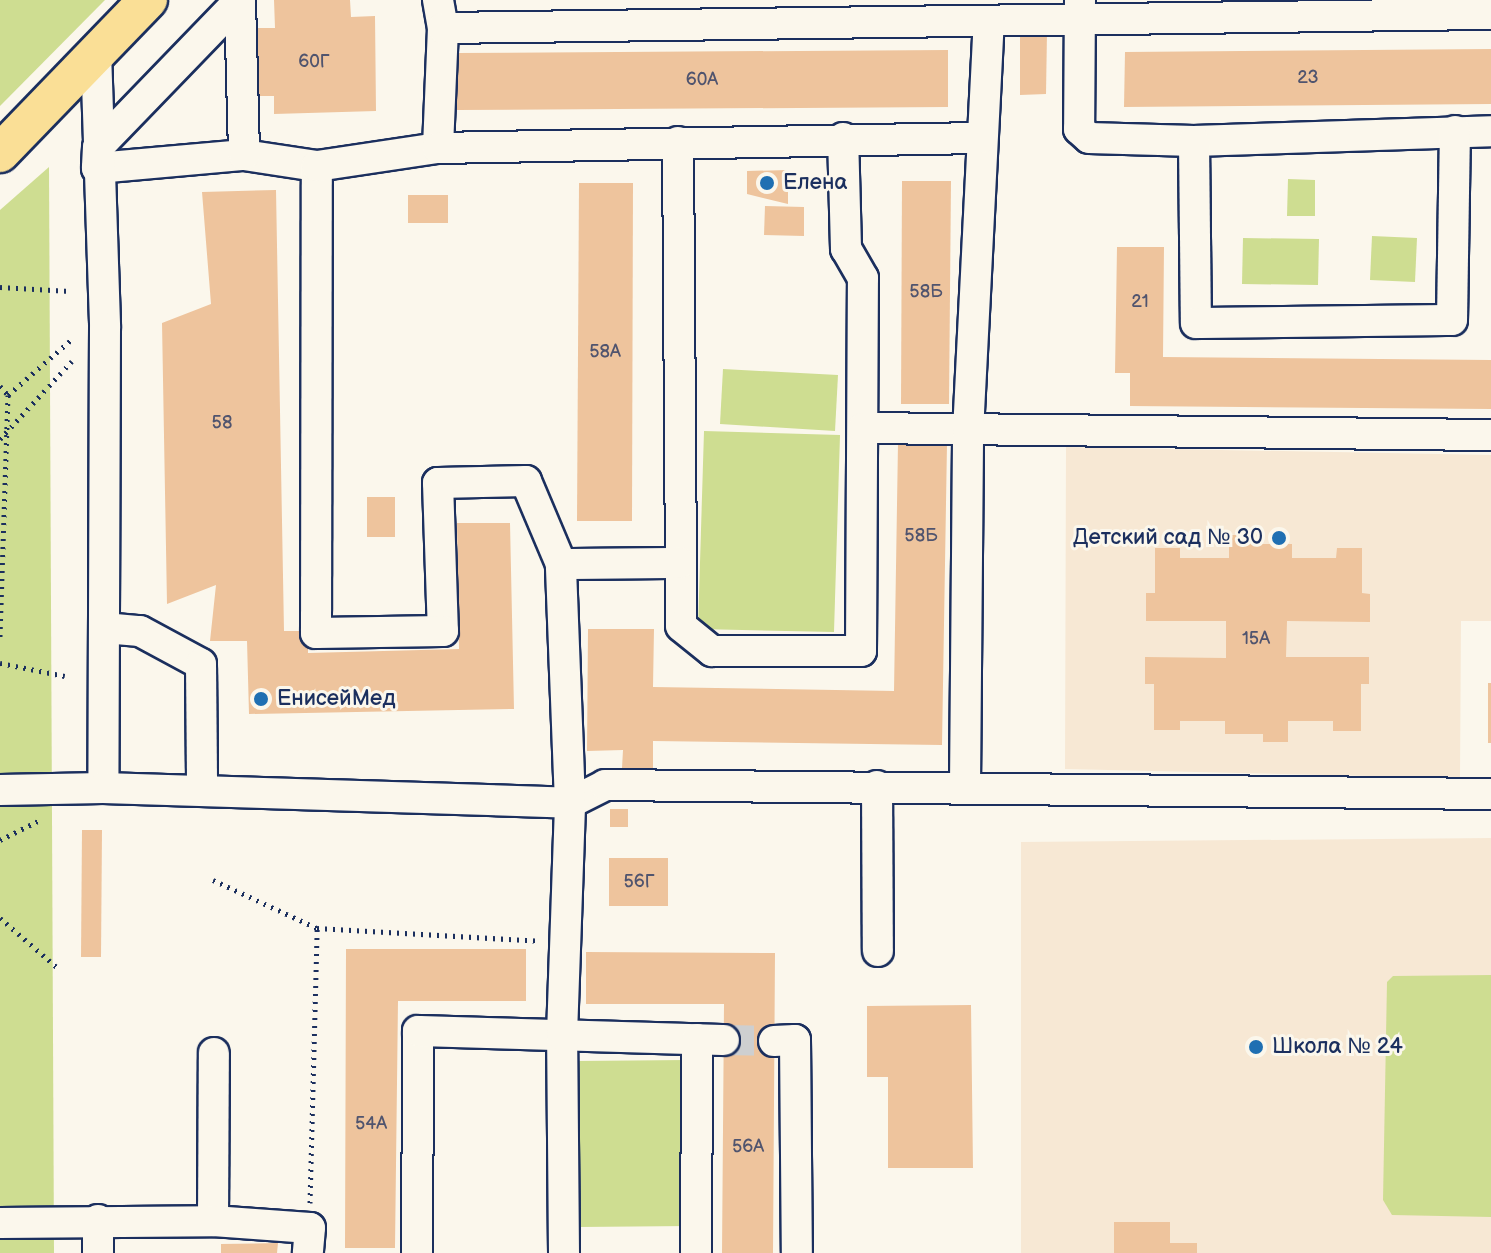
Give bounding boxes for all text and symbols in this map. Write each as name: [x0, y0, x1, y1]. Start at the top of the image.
house number: 60Г: [298, 51, 330, 73]
house number: 23: [1297, 67, 1319, 89]
house number: 60А: [686, 69, 718, 91]
place label: Елена: [783, 170, 848, 196]
marker: Елена: [758, 174, 776, 192]
house number: 58Б: [909, 281, 943, 303]
house number: 21: [1131, 291, 1149, 313]
house number: 58А: [589, 341, 621, 363]
house number: 58: [212, 412, 232, 434]
house number: 58Б: [904, 525, 938, 547]
place label: Детский сад № 30: [1073, 525, 1263, 551]
marker: Детский сад № 30: [1270, 529, 1288, 547]
house number: 15А: [1242, 628, 1270, 650]
place label: ЕнисейМед: [277, 686, 396, 712]
marker: ЕнисейМед: [252, 690, 270, 708]
house number: 56Г: [623, 871, 655, 893]
place label: Школа № 24: [1272, 1034, 1403, 1060]
marker: Школа № 24: [1247, 1038, 1265, 1056]
house number: 54А: [355, 1113, 387, 1135]
house number: 56А: [732, 1136, 764, 1158]

